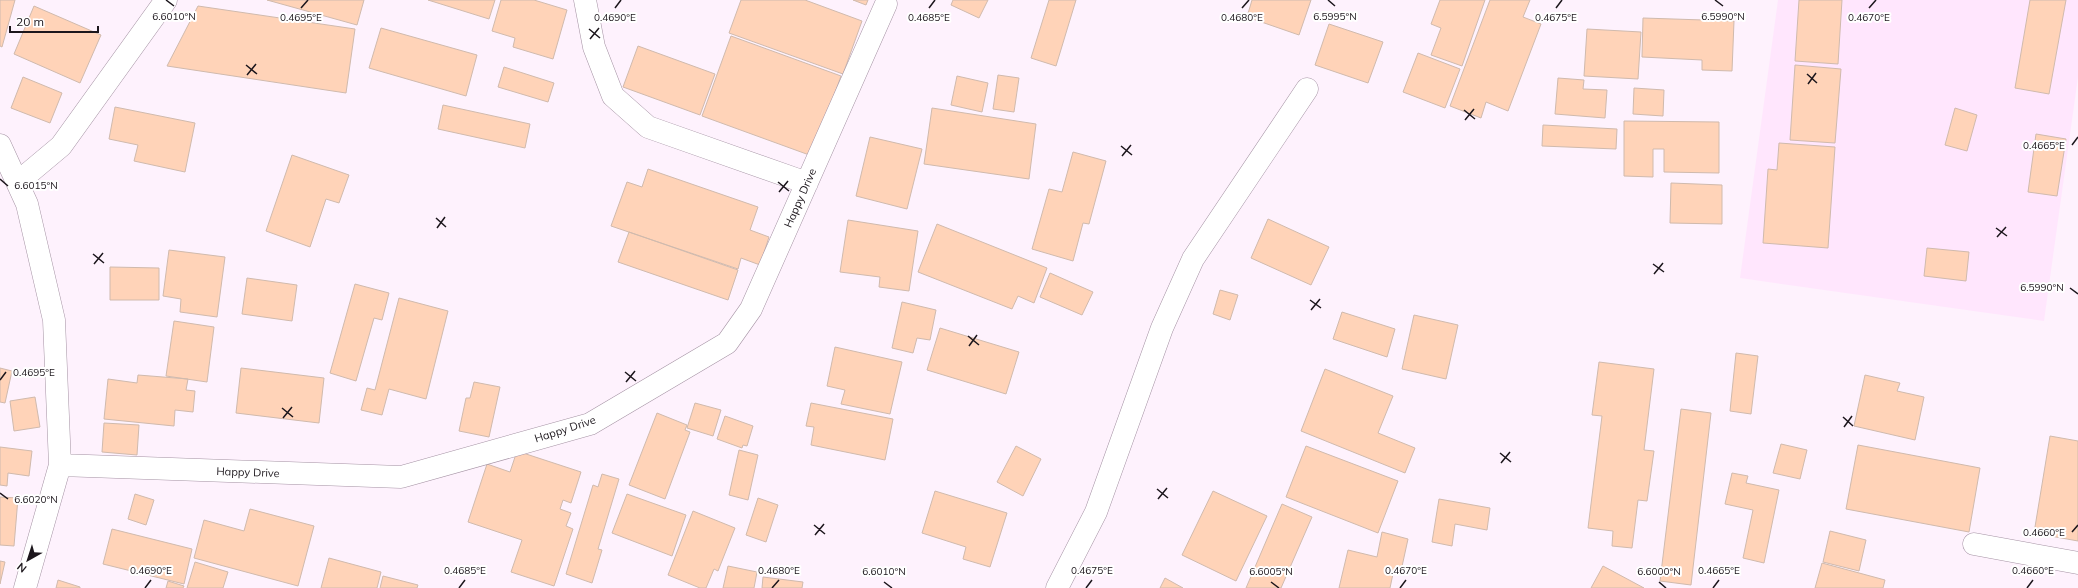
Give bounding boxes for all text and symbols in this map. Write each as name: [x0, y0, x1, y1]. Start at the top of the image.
scale bar: [10, 8, 98, 34]
text: 6.6010°N: [152, 10, 196, 23]
text: 6.5995°N: [1313, 10, 1357, 23]
text: 6.5990°N: [1701, 10, 1745, 23]
text: 0.4695°E: [280, 11, 322, 24]
text: 0.4690°E: [594, 11, 636, 24]
text: 0.4685°E: [908, 11, 950, 24]
text: 0.4680°E: [1221, 11, 1263, 24]
text: 0.4675°E: [1535, 11, 1577, 24]
text: 0.4670°E: [1848, 11, 1890, 24]
text: 20 m: [16, 14, 44, 29]
text: 0.4665°E: [2023, 139, 2065, 152]
street label: Happy Drive: [781, 166, 819, 230]
text: 6.6015°N: [14, 179, 58, 192]
text: 6.5990°N: [2020, 281, 2064, 294]
text: 0.4695°E: [13, 366, 55, 379]
street label: Happy Drive: [533, 413, 597, 445]
street label: Happy Drive: [216, 464, 280, 480]
text: 6.6020°N: [14, 493, 58, 506]
text: 0.4660°E: [2023, 526, 2065, 539]
north arrow: [8, 540, 48, 580]
text: N: [14, 560, 29, 576]
text: 0.4690°E: [130, 564, 172, 577]
text: 0.4685°E: [444, 564, 486, 577]
text: 0.4680°E: [758, 564, 800, 577]
text: 0.4675°E: [1071, 564, 1113, 577]
text: 0.4670°E: [1385, 564, 1427, 577]
text: 0.4665°E: [1698, 564, 1740, 577]
text: 0.4660°E: [2012, 564, 2054, 577]
text: 6.6010°N: [862, 565, 906, 578]
text: 6.6005°N: [1249, 565, 1293, 578]
text: 6.6000°N: [1637, 565, 1681, 578]

